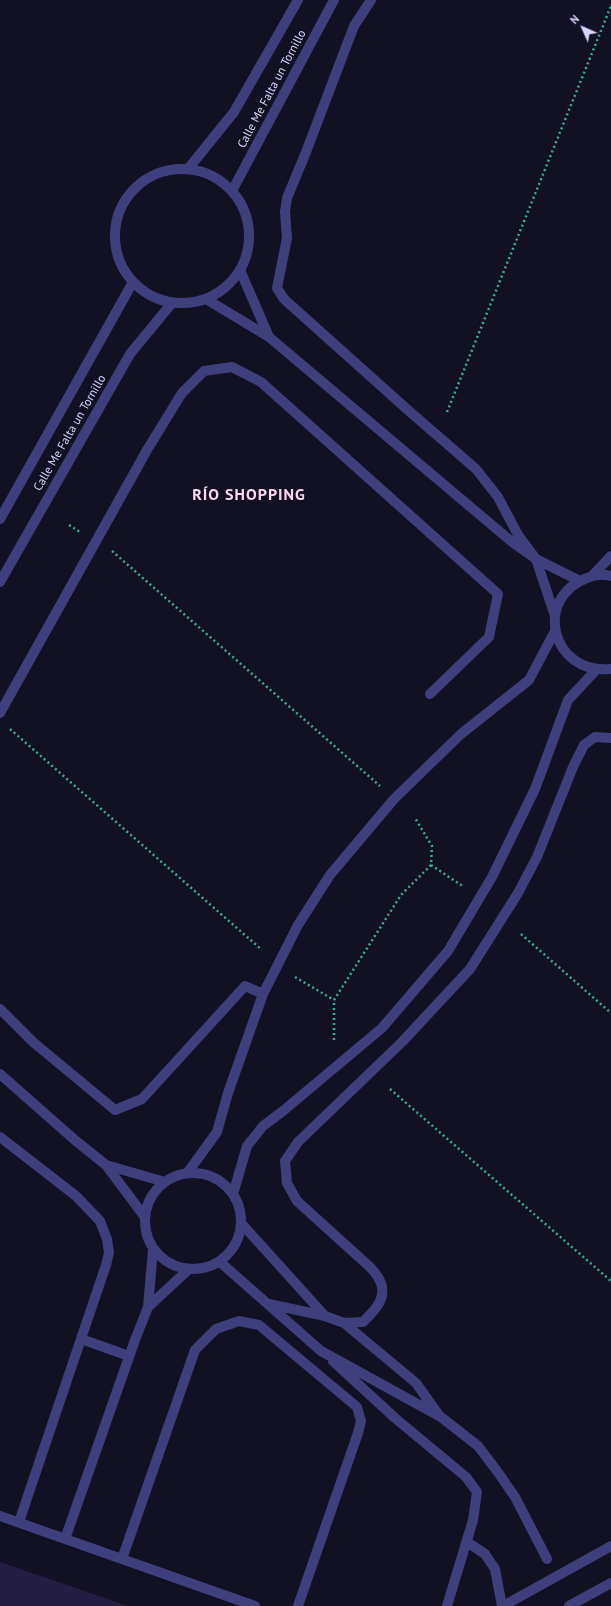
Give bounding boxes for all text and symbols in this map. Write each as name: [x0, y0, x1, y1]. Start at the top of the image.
north arrow: [563, 8, 603, 48]
text: N: [567, 12, 582, 27]
street label: Calle Me Falta un Tornillo: [235, 27, 309, 151]
street label: Calle Me Falta un Tornillo: [31, 372, 109, 494]
district label: RÍO SHOPPING: [192, 485, 306, 505]

